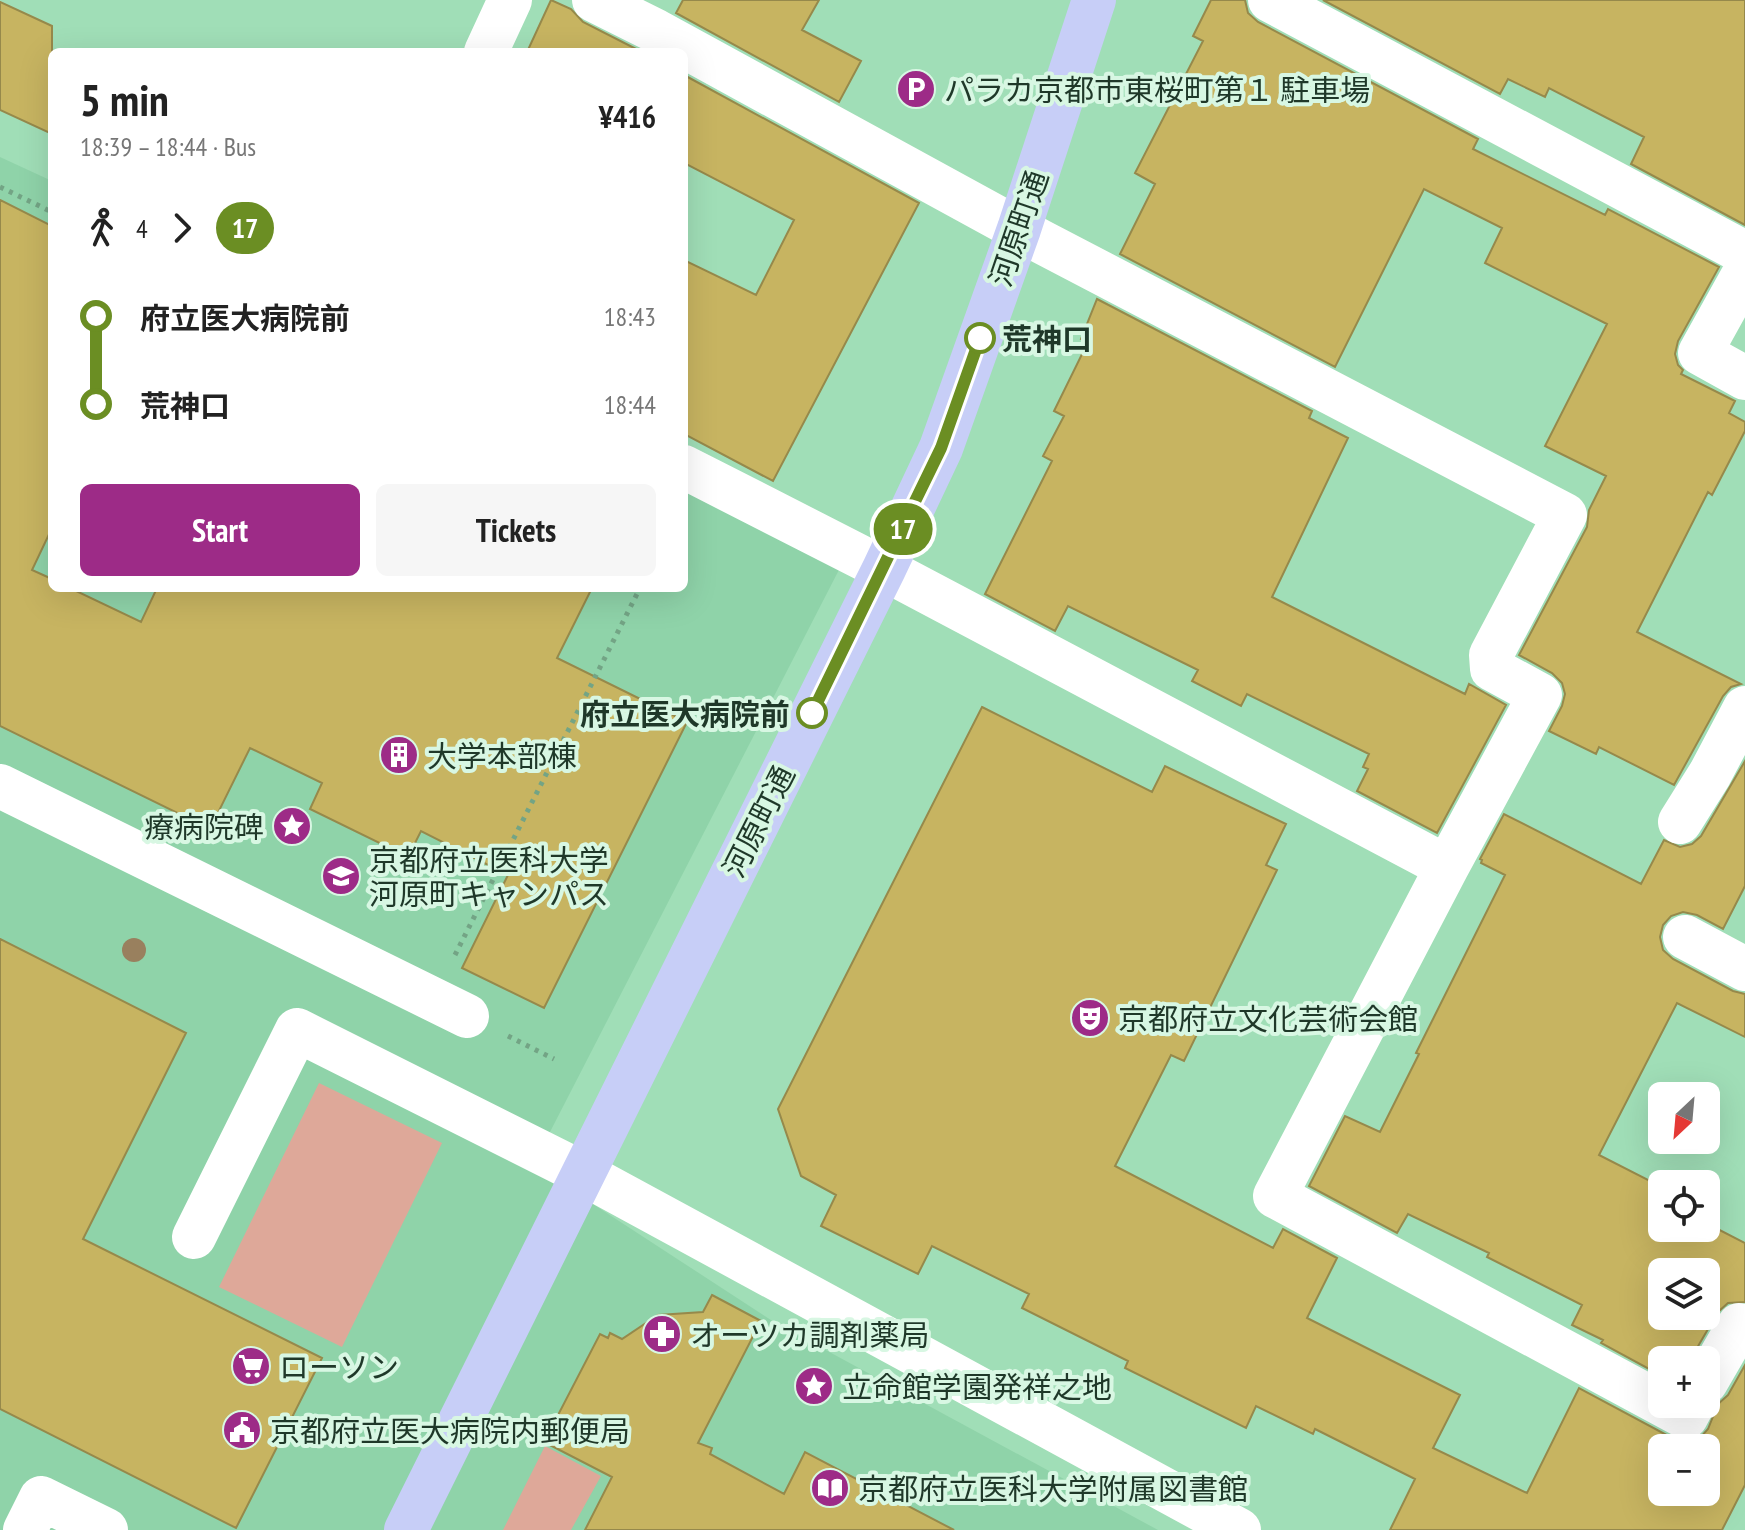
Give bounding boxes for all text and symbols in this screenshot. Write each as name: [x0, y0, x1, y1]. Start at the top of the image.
parking icon: パラカ京都市東桜町第１ 駐車場: [895, 68, 937, 110]
place label: パラカ京都市東桜町第１ 駐車場: [944, 70, 1370, 109]
text: 5 min: [80, 71, 169, 128]
text: ¥416: [599, 97, 656, 136]
text: 18:39 – 18:44 · Bus: [80, 130, 256, 163]
street label: 河原町通: [980, 165, 1056, 291]
icon: walk: [80, 206, 124, 250]
icon: forward: [160, 206, 204, 250]
text: 17: [232, 209, 258, 246]
text: 4: [136, 212, 148, 245]
text: 府立医大病院前: [140, 298, 350, 337]
text: 18:43: [604, 300, 656, 333]
place label: 荒神口: [1002, 319, 1092, 358]
marker: 荒神口: [965, 323, 995, 353]
text: 荒神口: [140, 386, 230, 425]
text: 18:44: [604, 388, 656, 421]
button: Start: [80, 484, 360, 576]
button: Tickets: [376, 484, 656, 576]
line badge: 17: [867, 503, 939, 555]
text: 17: [890, 510, 916, 547]
place label: 府立医大病院前: [580, 694, 790, 733]
marker: 府立医大病院前: [797, 698, 827, 728]
building icon: 大学本部棟: [378, 734, 420, 776]
place label: 大学本部棟: [427, 736, 577, 775]
street label: 河原町通: [713, 759, 803, 883]
place icon: 療病院碑: [271, 805, 313, 847]
place label: 療病院碑: [144, 807, 264, 846]
place label: 京都府立医科大学 河原町キャンパス: [369, 840, 609, 913]
school or university icon: 京都府立医科大学 河原町キャンパス: [320, 855, 362, 897]
theatre icon: 京都府立文化芸術会館: [1069, 997, 1111, 1039]
place label: 京都府立文化芸術会館: [1118, 999, 1418, 1038]
north arrow: [1648, 1082, 1720, 1154]
map controls: [1648, 1082, 1720, 1506]
button: locate: [1648, 1170, 1720, 1242]
button: layers: [1648, 1258, 1720, 1330]
pharmacy icon: オーツカ調剤薬局: [641, 1313, 683, 1355]
place label: オーツカ調剤薬局: [690, 1315, 929, 1354]
supermarket icon: ローソン: [230, 1345, 272, 1387]
button: +: [1648, 1346, 1720, 1418]
place label: ローソン: [279, 1347, 399, 1386]
place icon: 立命館学園発祥之地: [793, 1365, 835, 1407]
place label: 立命館学園発祥之地: [842, 1367, 1112, 1406]
public building icon: 京都府立医大病院内郵便局: [221, 1409, 263, 1451]
place label: 京都府立医大病院内郵便局: [270, 1411, 630, 1450]
button: −: [1648, 1434, 1720, 1506]
library icon: 京都府立医科大学附属図書館: [809, 1467, 851, 1509]
place label: 京都府立医科大学附属図書館: [858, 1469, 1248, 1508]

